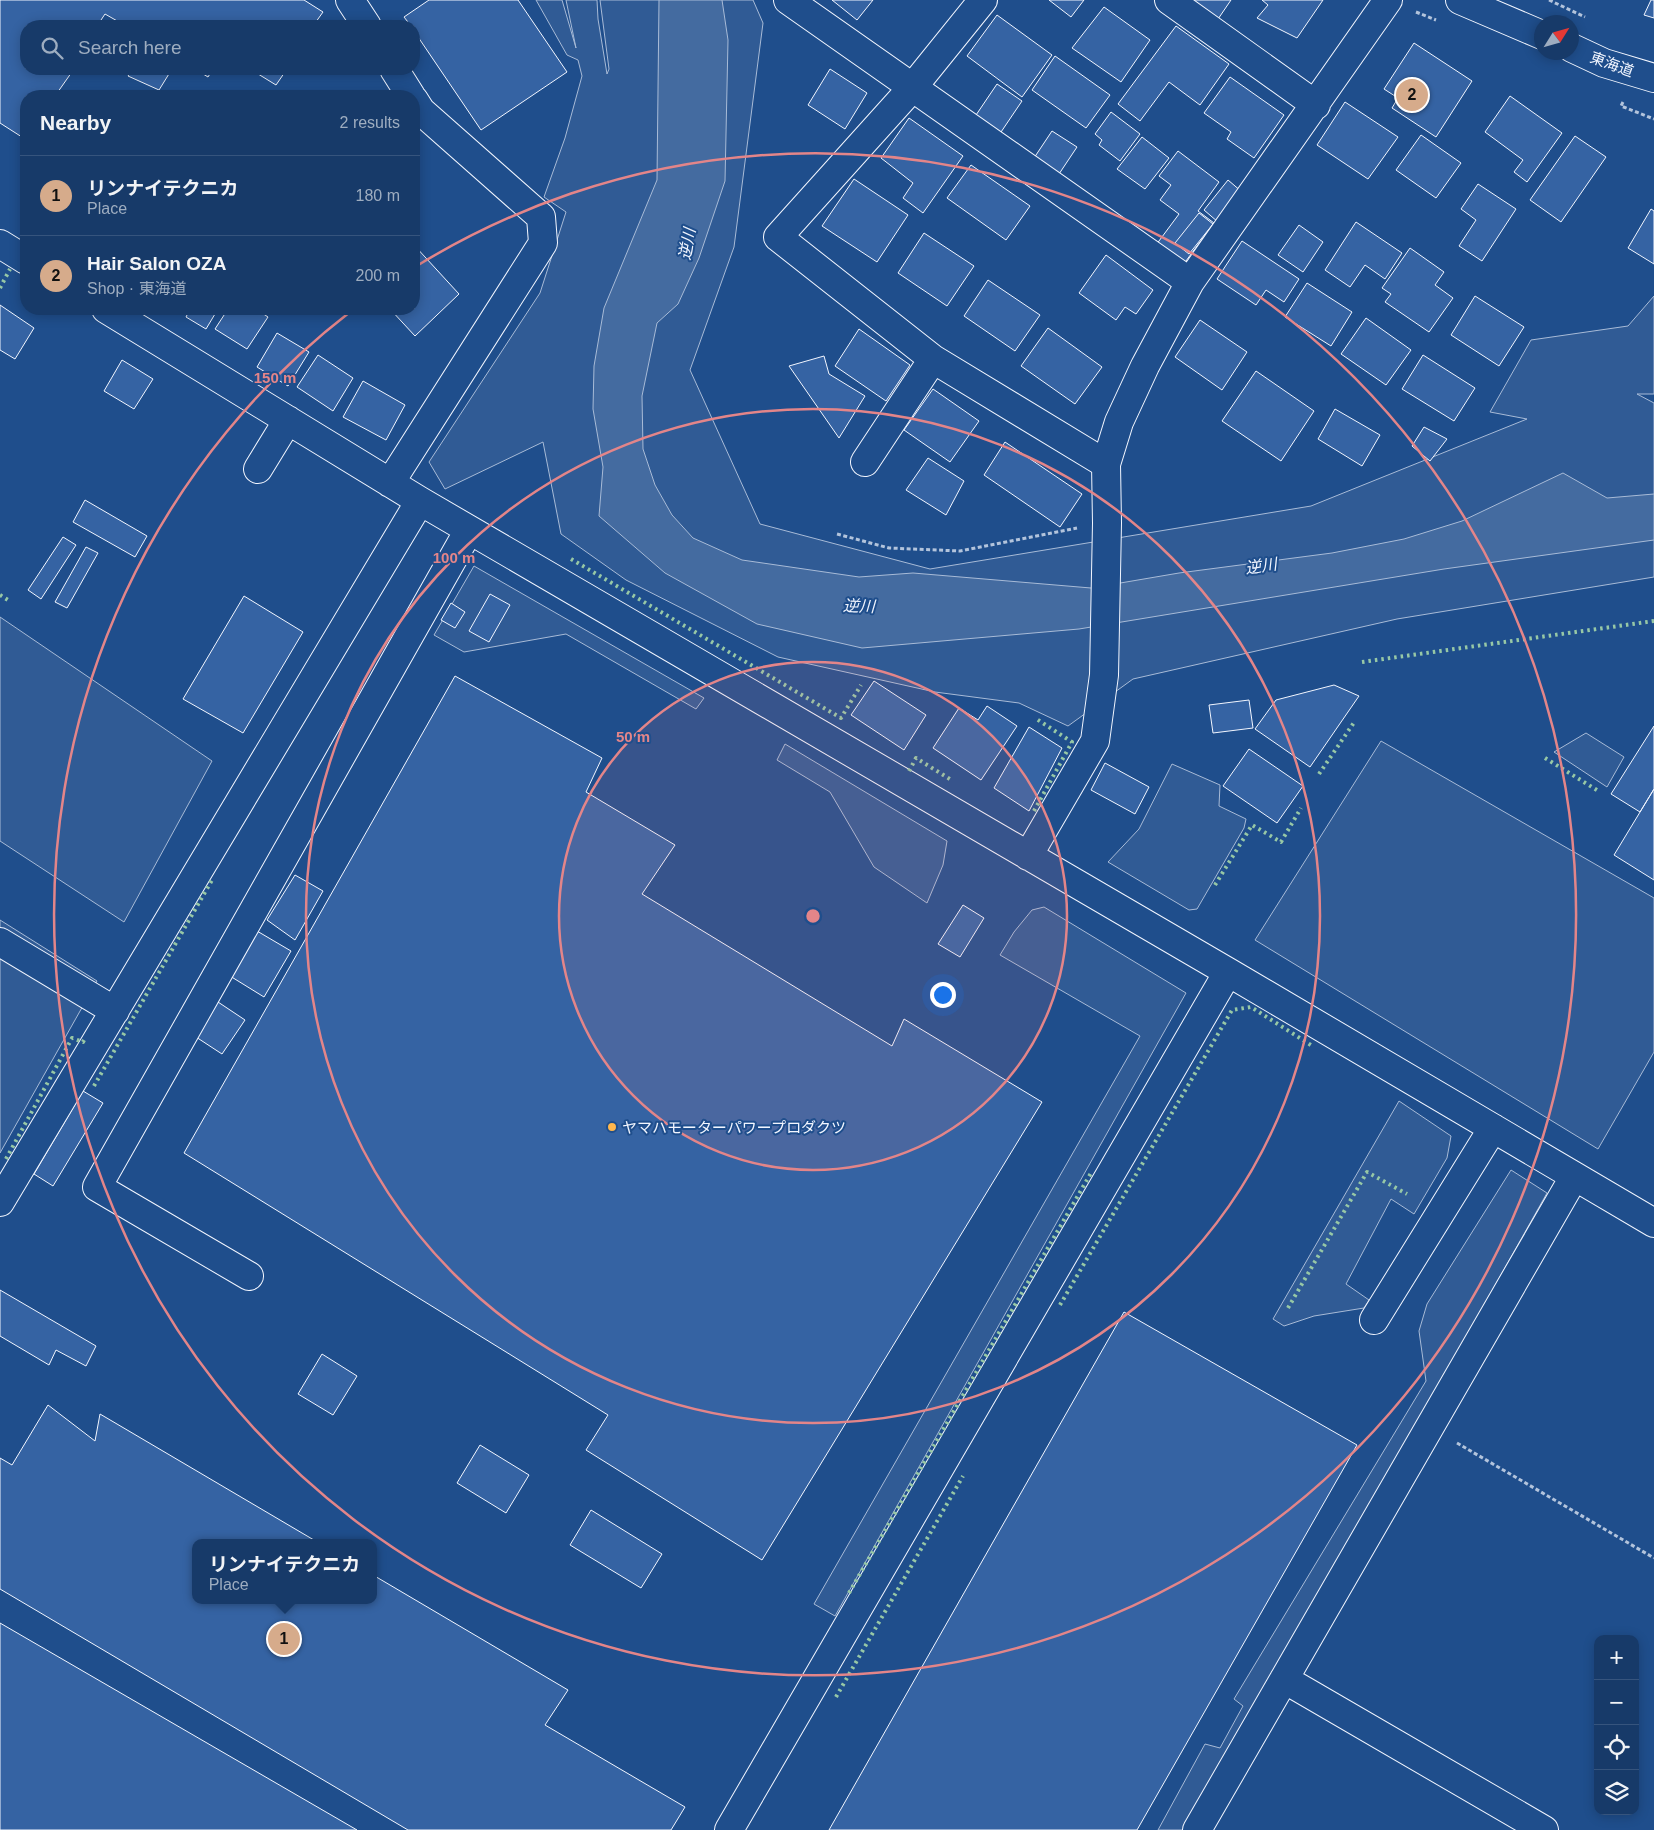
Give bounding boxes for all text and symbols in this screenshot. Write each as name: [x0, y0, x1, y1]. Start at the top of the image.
north arrow: [1534, 15, 1579, 60]
search box: [20, 20, 420, 75]
icon: search: [38, 34, 66, 62]
text: Search here: [78, 37, 182, 58]
street label: 東海道: [1588, 48, 1636, 80]
pin: 2: [1396, 76, 1428, 114]
text: Nearby: [40, 111, 111, 134]
text: 2 results: [340, 114, 400, 131]
text: リンナイテクニカ: [87, 178, 239, 199]
text: 1: [52, 187, 60, 204]
text: 180 m: [356, 187, 400, 204]
text: Place: [87, 200, 127, 217]
water label: 逆川: [676, 225, 698, 261]
text: Hair Salon OZA: [87, 253, 226, 274]
text: 2: [52, 267, 60, 284]
text: 200 m: [356, 267, 400, 284]
text: Shop · 東海道: [87, 280, 187, 297]
text: 150 m: [254, 369, 296, 386]
text: 100 m: [433, 549, 475, 566]
water label: 逆川: [1244, 555, 1280, 577]
water label: 逆川: [843, 597, 877, 615]
text: 50 m: [616, 728, 650, 745]
centre of rings: [804, 907, 822, 925]
your location: [930, 982, 956, 1008]
place label: ヤマハモーターパワープロダクツ: [622, 1119, 846, 1136]
marker: ヤマハモーターパワープロダクツ: [606, 1121, 618, 1133]
popup: [192, 1539, 377, 1604]
text: リンナイテクニカ: [209, 1554, 360, 1575]
text: Place: [209, 1576, 249, 1593]
pin: 1: [268, 1620, 300, 1658]
map controls: [1594, 1635, 1639, 1815]
button: +: [1594, 1635, 1639, 1680]
button: −: [1594, 1680, 1639, 1725]
button: locate: [1594, 1725, 1639, 1770]
button: layers: [1594, 1770, 1639, 1815]

